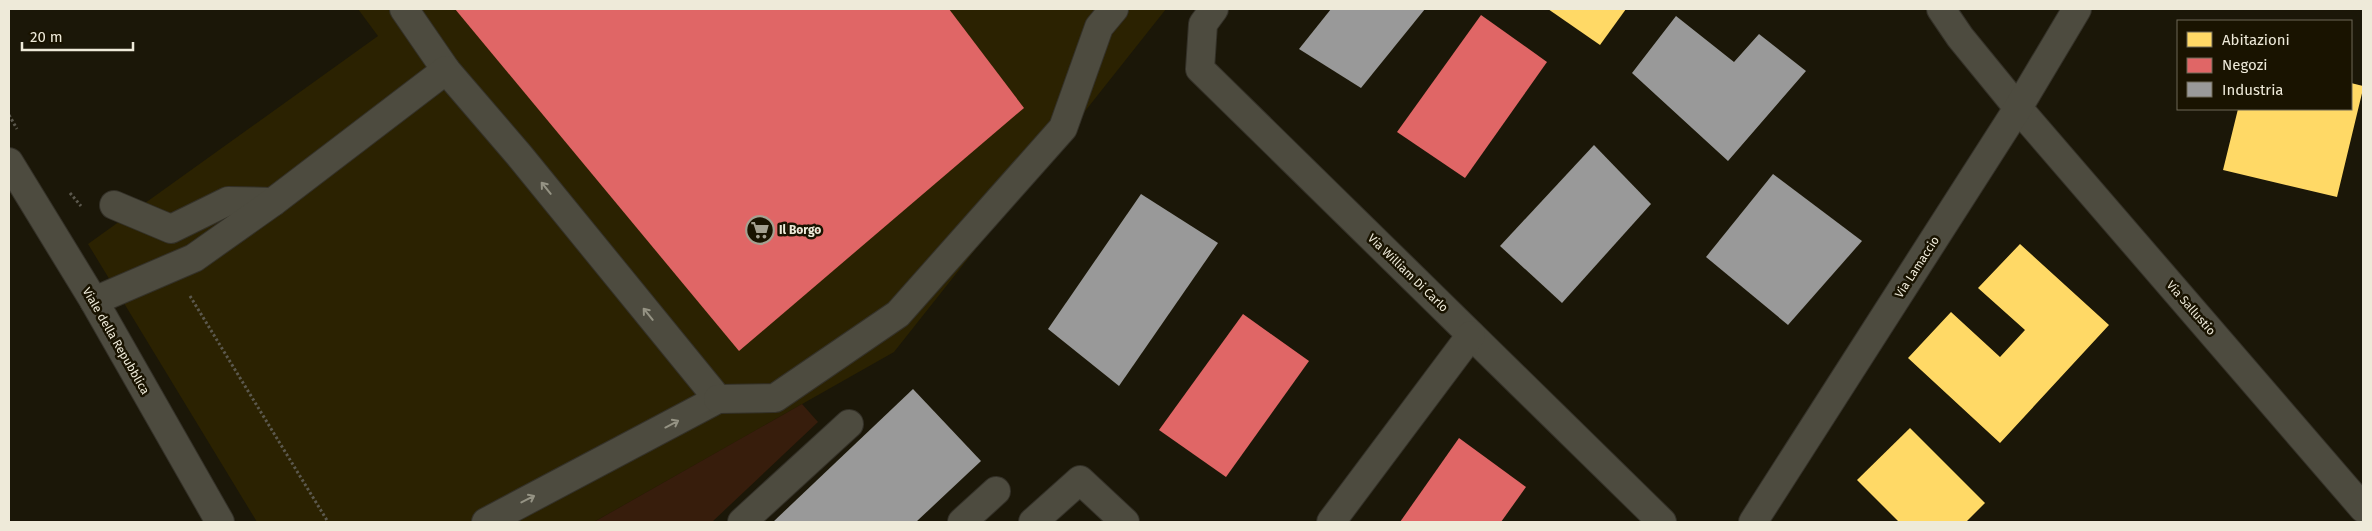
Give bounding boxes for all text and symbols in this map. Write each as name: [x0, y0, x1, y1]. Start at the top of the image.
scale bar: [22, 20, 134, 52]
legend: [2177, 20, 2352, 110]
text: 20 m: [30, 28, 63, 46]
text: Abitazioni: [2222, 31, 2290, 49]
text: Negozi: [2222, 56, 2267, 74]
text: Industria: [2222, 81, 2284, 99]
one-way arrow: [540, 182, 551, 195]
supermarket icon: Il Borgo: [745, 215, 775, 245]
place label: Il Borgo: [779, 223, 821, 237]
street label: Via William Di Carlo: [1365, 231, 1451, 315]
street label: Via Lamaccio: [1892, 234, 1942, 300]
street label: Via Sallustio: [2164, 278, 2218, 338]
street label: Viale della Repubblica: [80, 285, 152, 397]
one-way arrow: [643, 308, 654, 321]
one-way arrow: [664, 419, 679, 428]
one-way arrow: [520, 494, 535, 503]

